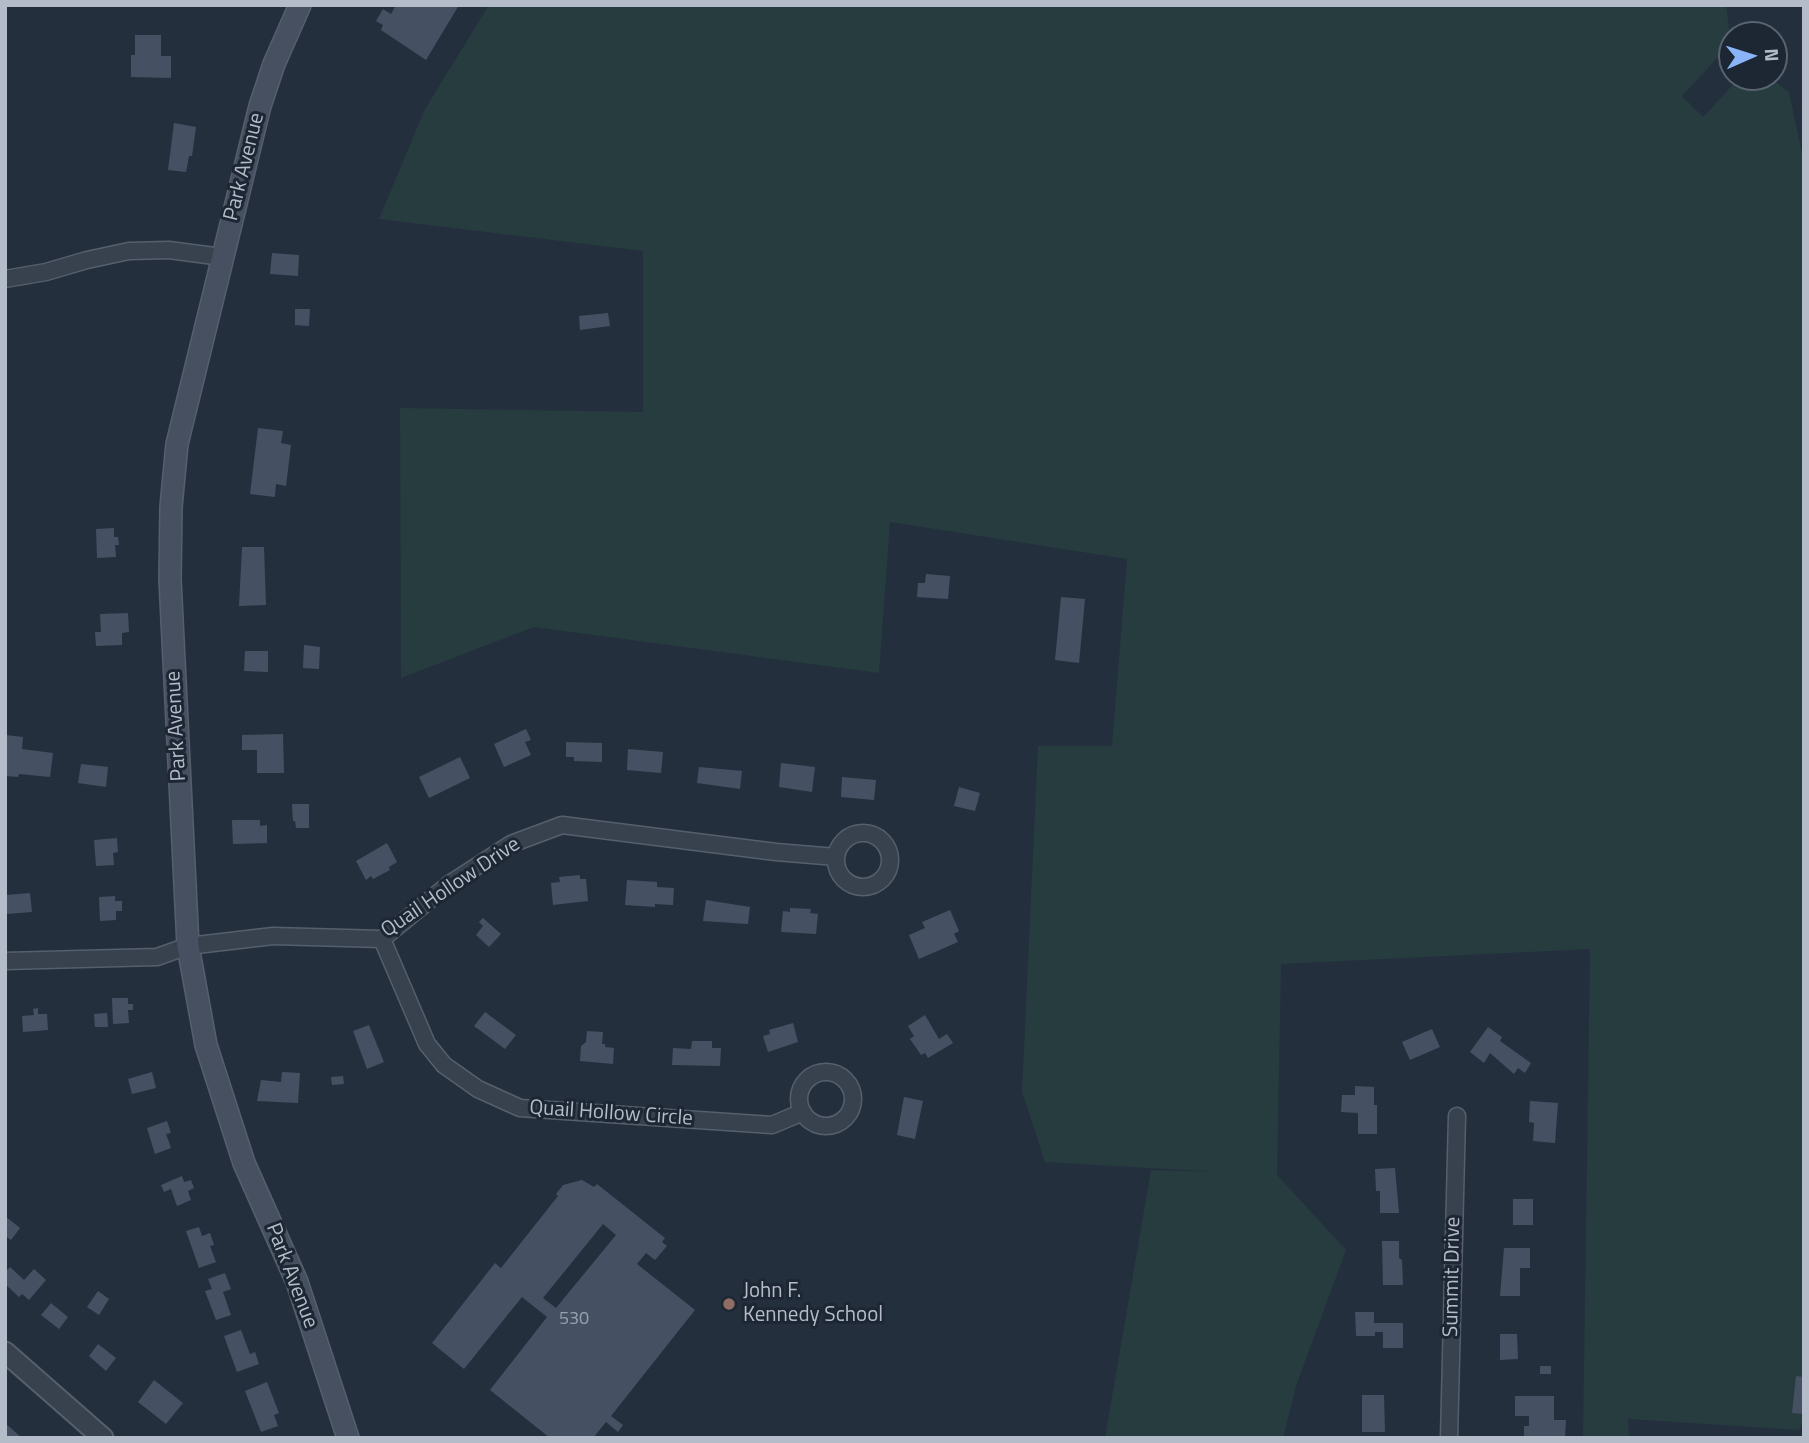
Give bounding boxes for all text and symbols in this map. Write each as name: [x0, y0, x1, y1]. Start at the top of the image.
north arrow: [1718, 21, 1788, 91]
text: N: [1758, 48, 1787, 62]
street label: Park Avenue: [219, 110, 271, 224]
street label: Park Avenue: [162, 670, 192, 782]
street label: Quail Hollow Drive: [377, 832, 525, 944]
street label: Quail Hollow Circle: [528, 1096, 694, 1132]
street label: Summit Drive: [1439, 1217, 1467, 1337]
street label: Park Avenue: [259, 1220, 323, 1332]
place label: John F. Kennedy School: [743, 1279, 883, 1329]
marker: John F. Kennedy School: [721, 1296, 737, 1312]
house number: 530: [559, 1309, 589, 1331]

